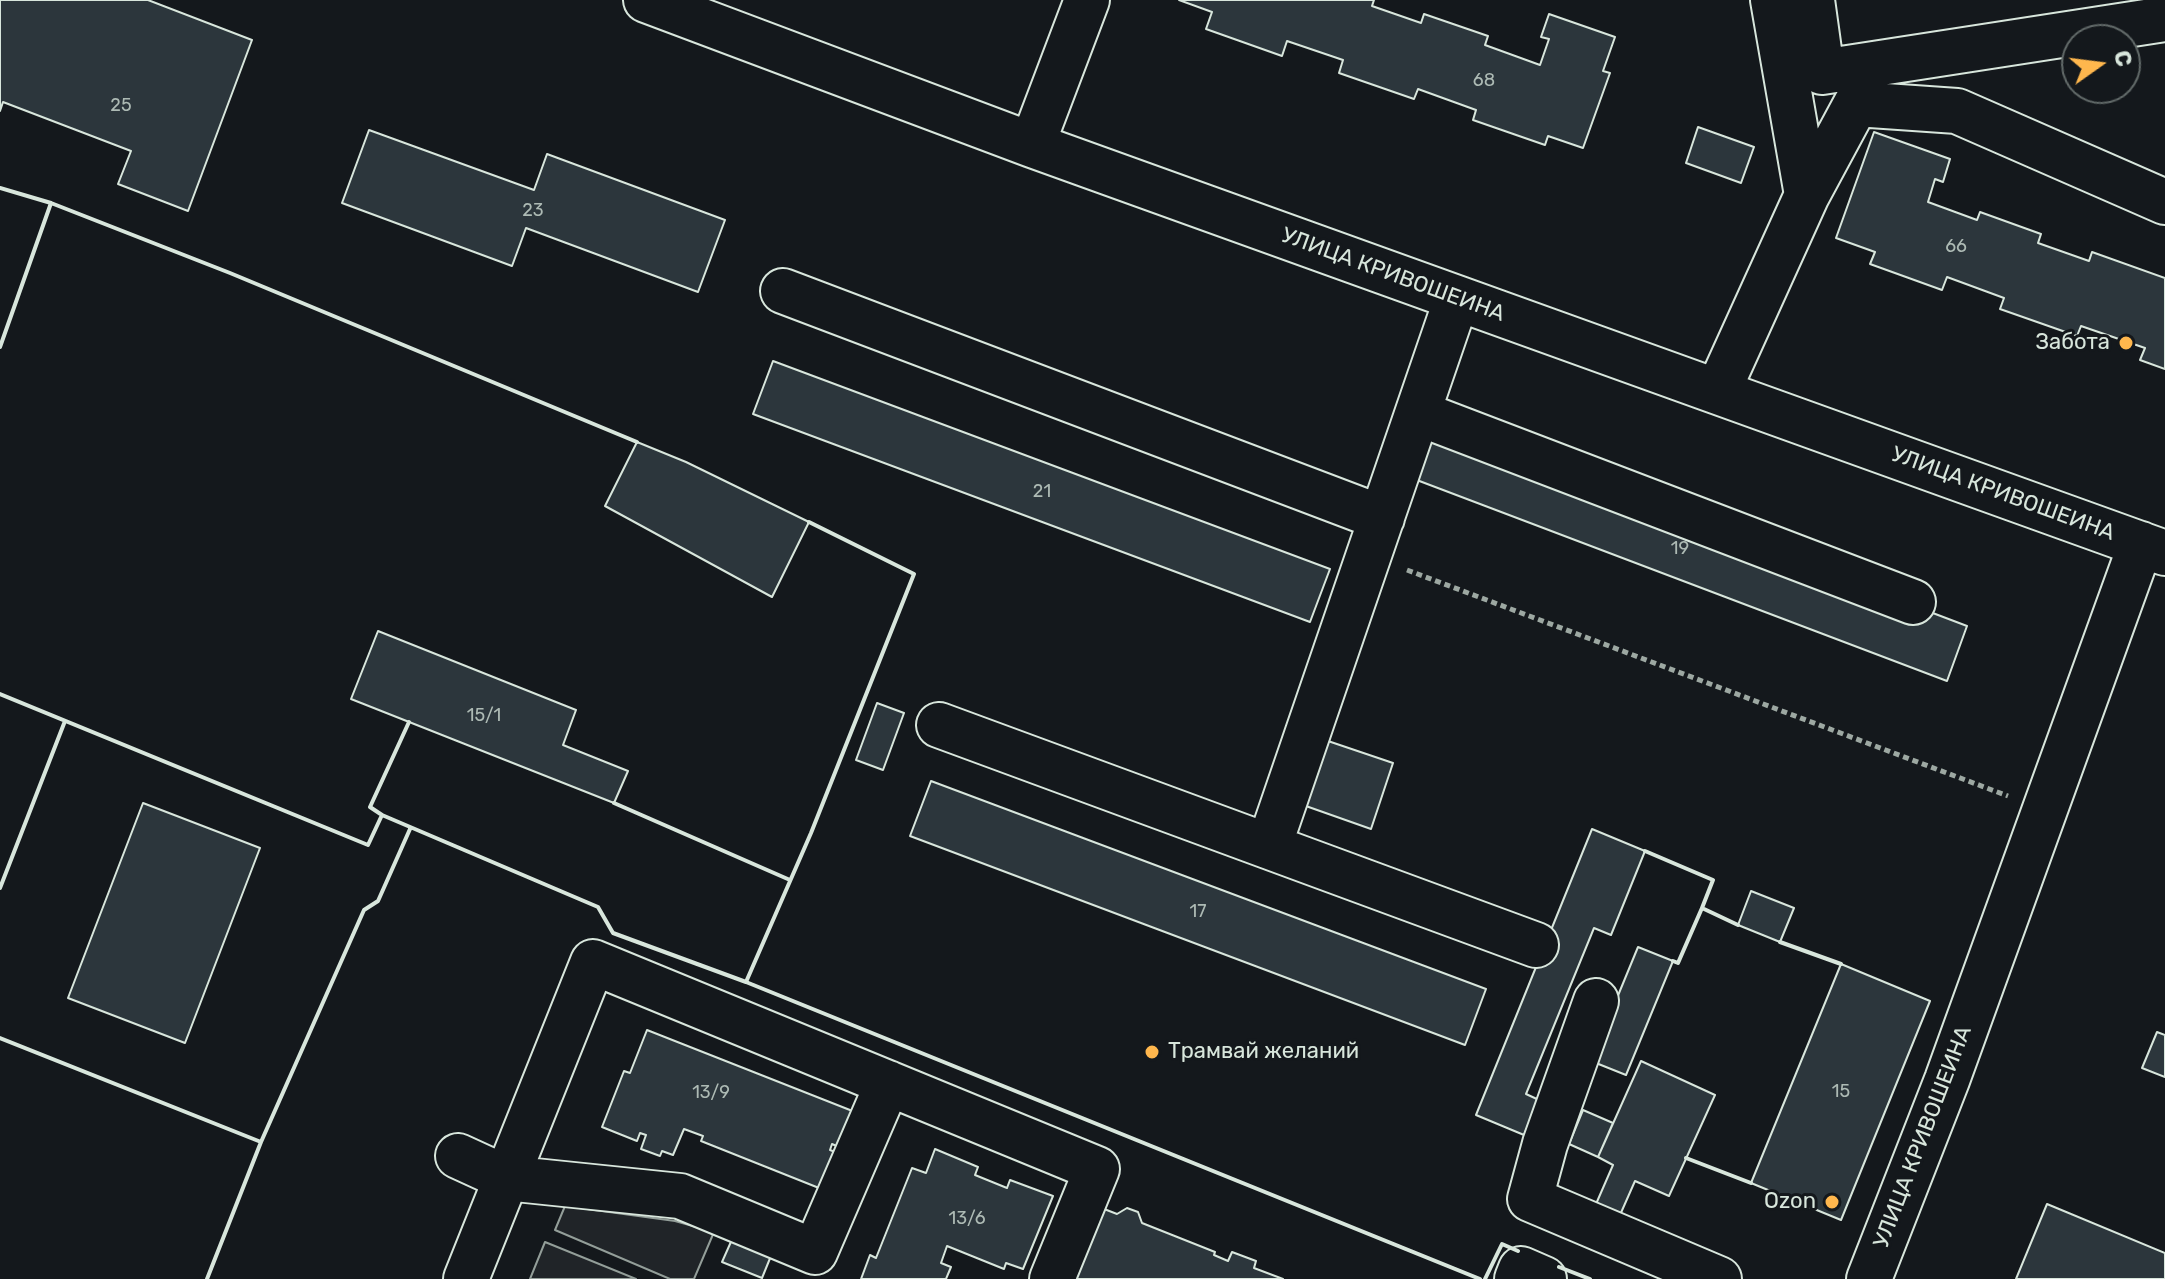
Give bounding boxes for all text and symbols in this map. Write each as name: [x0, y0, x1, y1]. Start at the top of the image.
north arrow: [2061, 24, 2141, 104]
text: С: [2108, 48, 2138, 69]
house number: 68: [1473, 70, 1495, 92]
house number: 25: [110, 95, 132, 117]
house number: 23: [522, 200, 544, 222]
street label: УЛИЦА КРИВОШЕИНА: [1278, 222, 1508, 328]
house number: 66: [1945, 236, 1967, 258]
place label: Забота: [2035, 330, 2110, 356]
marker: Забота: [2117, 334, 2135, 352]
street label: УЛИЦА КРИВОШЕИНА: [1888, 441, 2118, 547]
house number: 21: [1033, 481, 1051, 503]
house number: 19: [1671, 538, 1689, 560]
house number: 15/1: [467, 705, 501, 727]
house number: 17: [1190, 901, 1206, 923]
street label: УЛИЦА КРИВОШЕИНА: [1868, 1022, 1978, 1252]
place label: Трамвай желаний: [1168, 1039, 1359, 1065]
marker: Трамвай желаний: [1143, 1043, 1161, 1061]
house number: 15: [1832, 1081, 1850, 1103]
house number: 13/9: [692, 1082, 730, 1104]
place label: Ozon: [1764, 1189, 1816, 1215]
marker: Ozon: [1823, 1193, 1841, 1211]
house number: 13/6: [948, 1208, 986, 1230]

